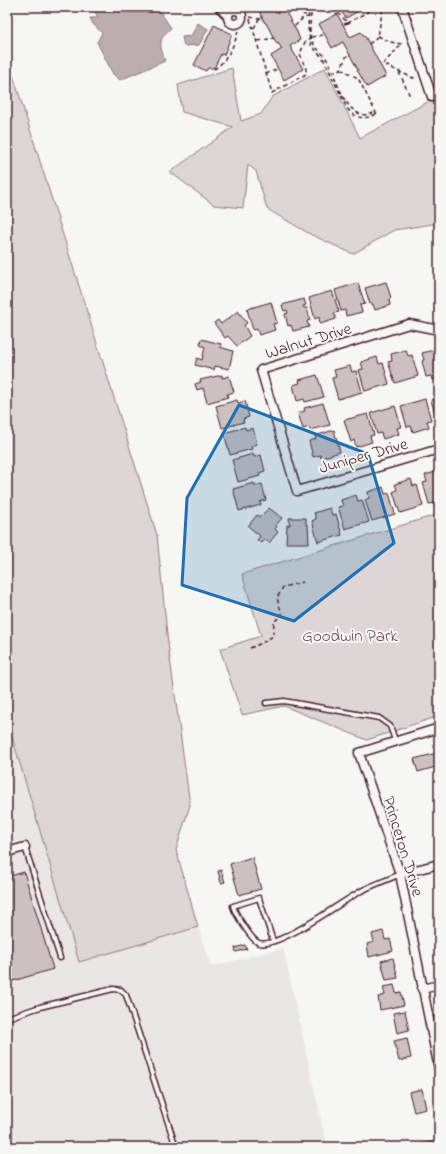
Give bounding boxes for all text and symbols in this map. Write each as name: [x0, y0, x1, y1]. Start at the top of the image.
street label: Walnut Drive: [262, 316, 355, 366]
street label: Juniper Drive: [316, 432, 411, 481]
park label: Goodwin Park: [302, 624, 398, 649]
street label: Princeton Drive: [375, 793, 430, 900]

